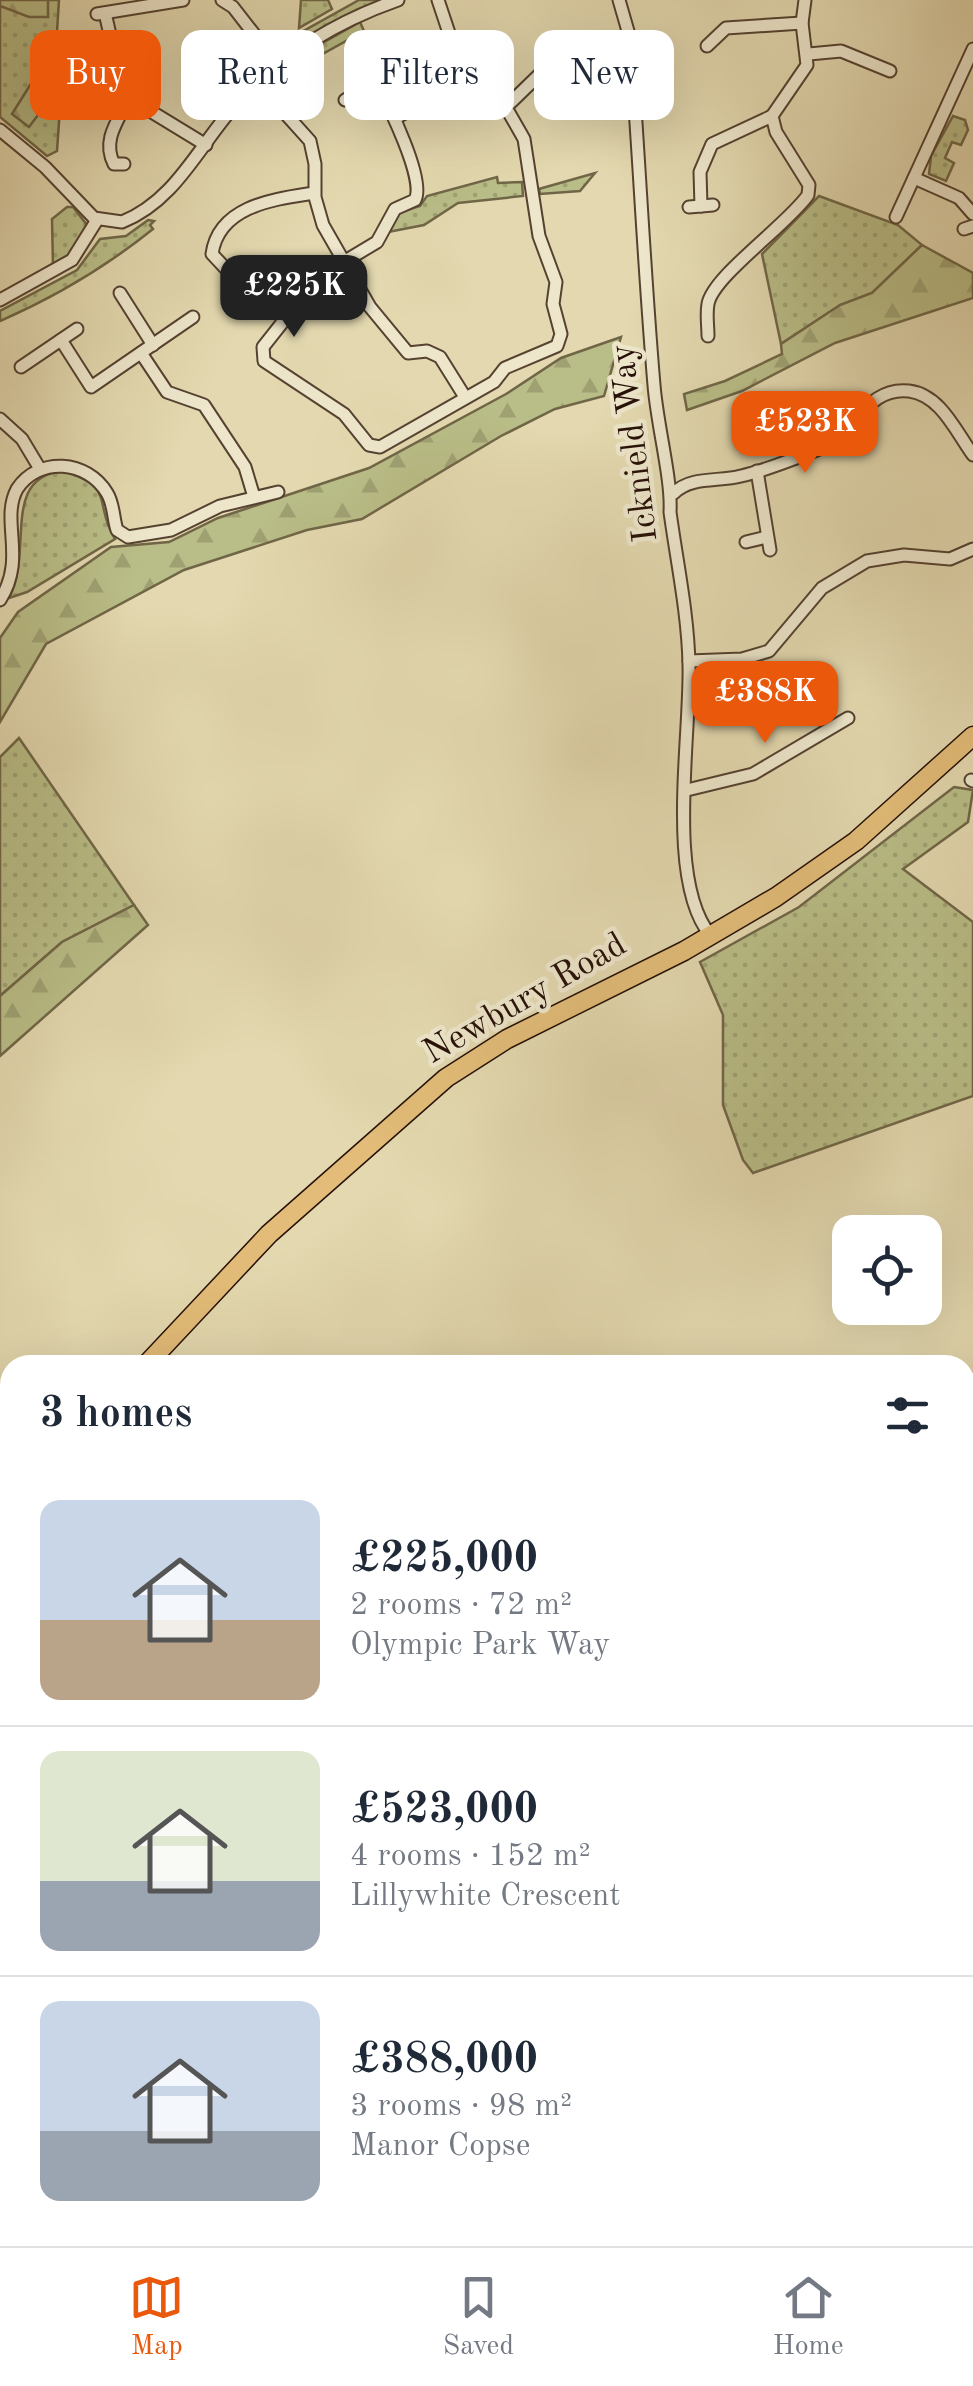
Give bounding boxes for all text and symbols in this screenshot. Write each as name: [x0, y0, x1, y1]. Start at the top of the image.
chip: Buy: [30, 30, 161, 120]
chip: Rent: [181, 30, 324, 120]
chip: Filters: [344, 30, 514, 120]
chip: New: [534, 30, 674, 120]
pin: £225K: [224, 255, 364, 340]
text: £225K: [242, 271, 346, 303]
street label: Icknield Way: [605, 342, 665, 544]
pin: £523K: [735, 391, 875, 476]
text: £523K: [753, 407, 857, 439]
pin: £388K: [695, 661, 835, 746]
text: £388K: [713, 677, 817, 709]
street label: Newbury Road: [418, 927, 632, 1071]
map controls: [832, 1215, 942, 1325]
button: locate: [832, 1215, 942, 1325]
icon: filters: [880, 1388, 935, 1443]
text: 3 homes: [40, 1394, 192, 1436]
text: £225,000: [350, 1539, 538, 1581]
icon: home: [120, 1540, 240, 1660]
text: 2 rooms · 72 m²: [350, 1590, 572, 1622]
text: Olympic Park Way: [350, 1630, 610, 1662]
text: £523,000: [350, 1790, 538, 1832]
icon: home: [120, 1791, 240, 1911]
text: 4 rooms · 152 m²: [350, 1841, 591, 1873]
text: Lillywhite Crescent: [350, 1881, 620, 1913]
text: £388,000: [350, 2040, 538, 2082]
icon: home: [120, 2041, 240, 2161]
text: 3 rooms · 98 m²: [350, 2091, 572, 2123]
text: Manor Copse: [350, 2131, 530, 2163]
tab: Map: [129, 2270, 184, 2365]
tab: Saved: [443, 2270, 514, 2365]
tab: Home: [773, 2270, 844, 2365]

